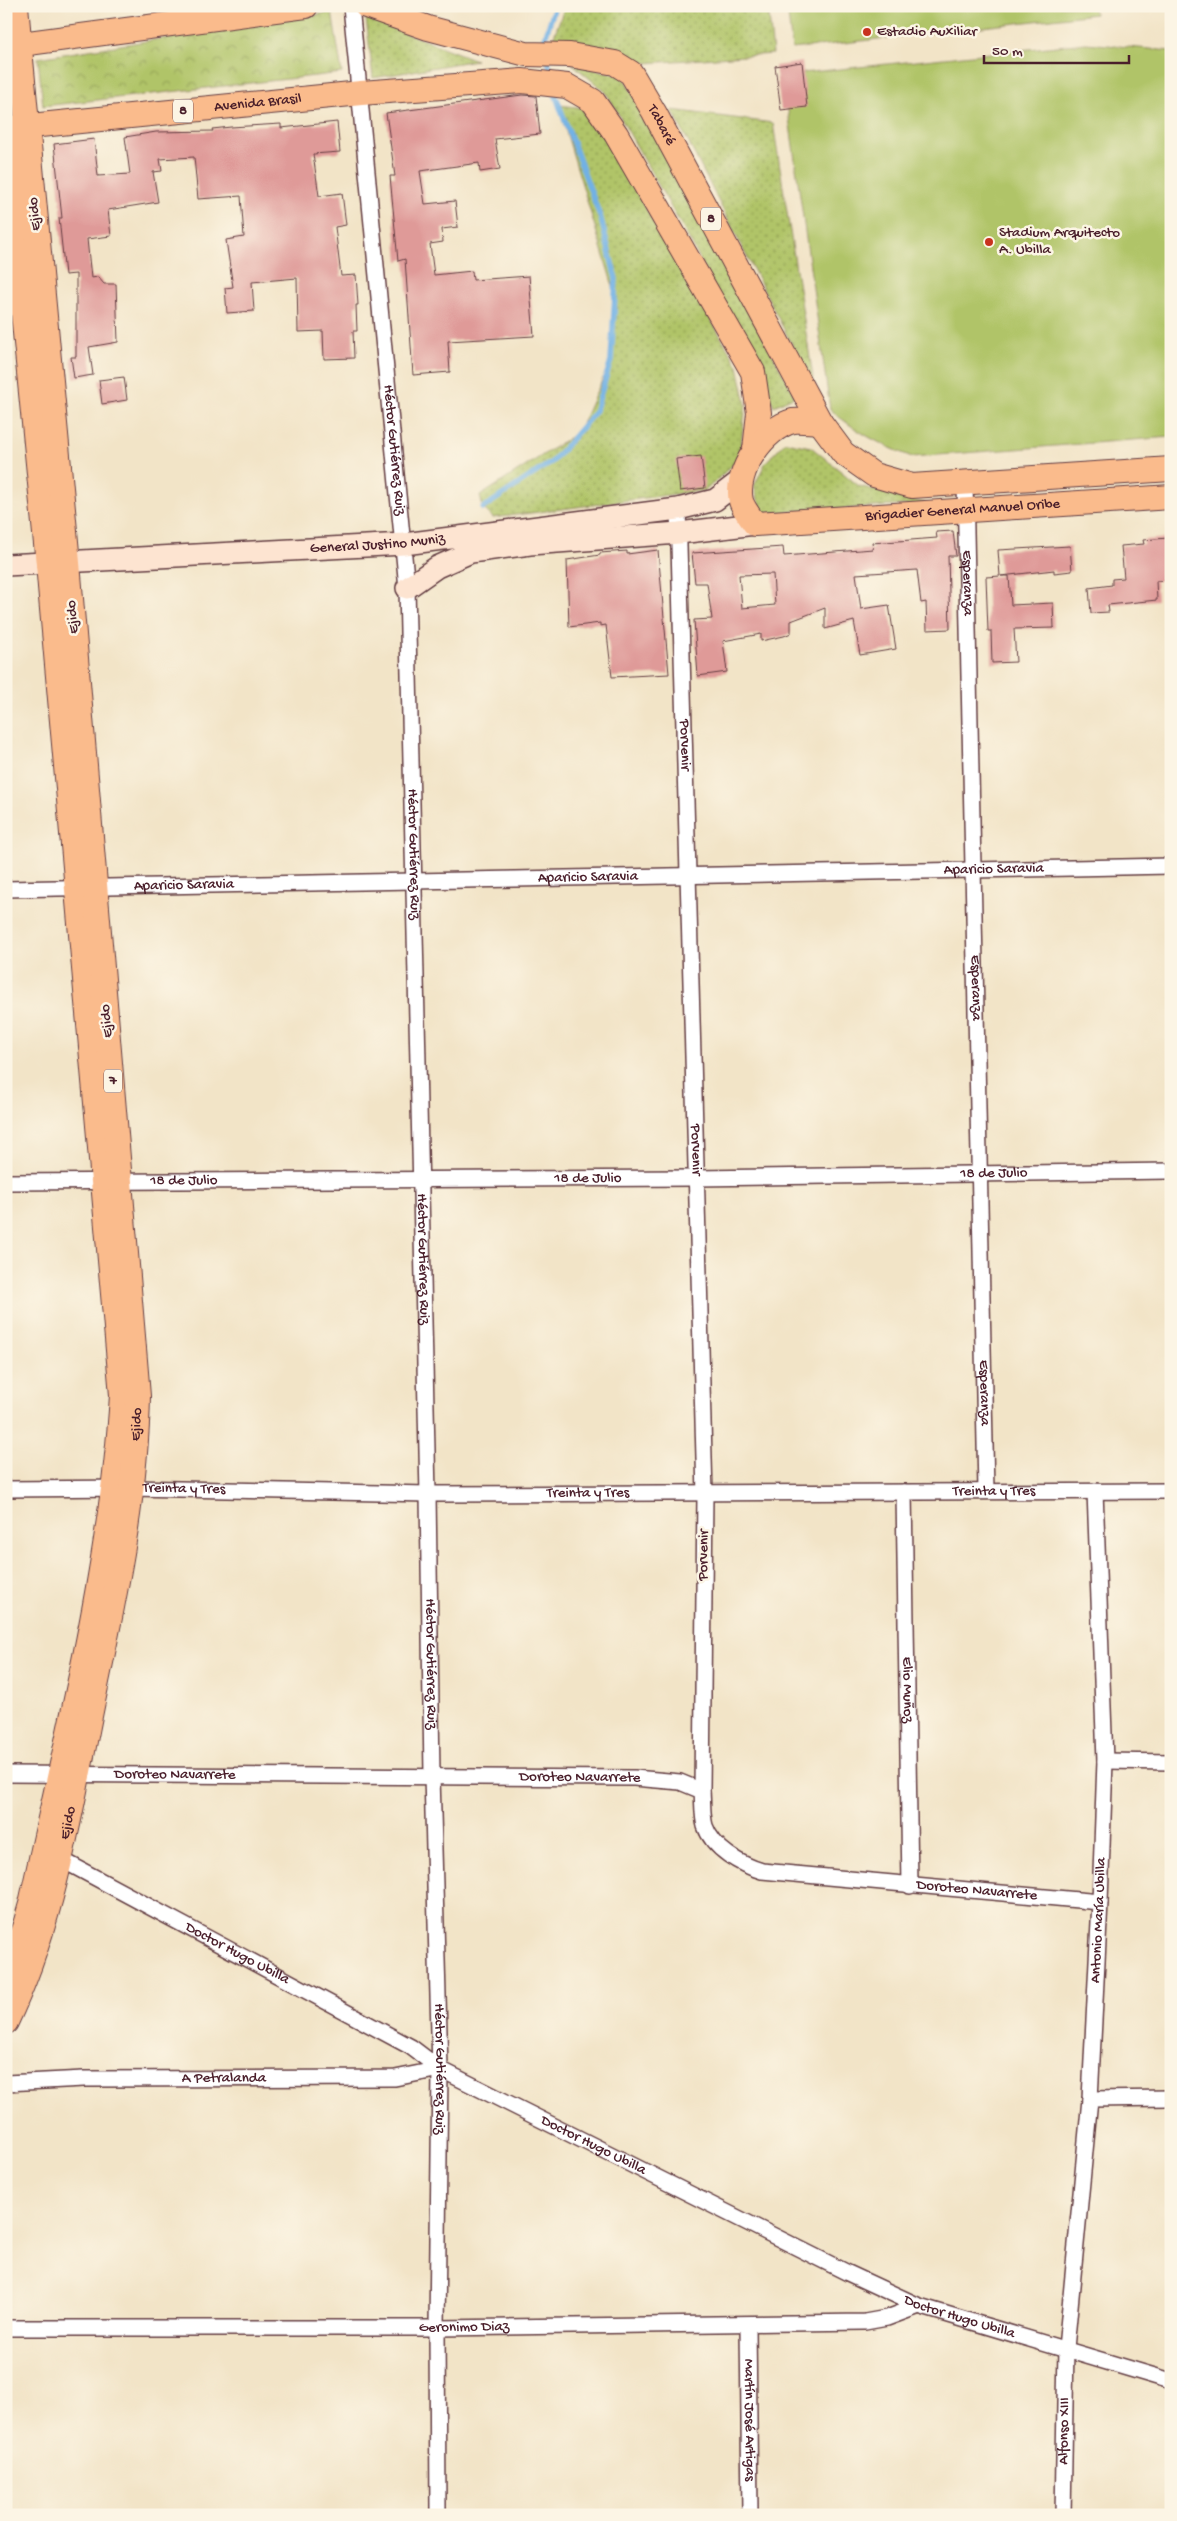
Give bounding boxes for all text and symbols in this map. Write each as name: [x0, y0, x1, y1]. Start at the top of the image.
place label: Estadio Auxiliar: [877, 23, 979, 41]
marker: Estadio Auxiliar: [861, 26, 873, 38]
scale bar: [984, 32, 1130, 64]
text: 50 m: [992, 43, 1023, 61]
street label: Avenida Brasil: [213, 90, 302, 117]
road number: 8: [173, 100, 193, 122]
street label: Tabaré: [642, 101, 679, 149]
street label: Ejido: [25, 196, 45, 231]
road number: 8: [701, 208, 721, 230]
place label: Stadium Arquitecto A. Ubilla: [999, 224, 1120, 259]
marker: Stadium Arquitecto A. Ubilla: [983, 236, 995, 248]
street label: Héctor Gutiérrez Ruiz: [378, 384, 409, 517]
street label: Brigadier General Manuel Oribe: [864, 495, 1061, 526]
street label: General Justino Muniz: [309, 530, 446, 558]
street label: Esperanza: [957, 550, 977, 617]
street label: Ejido: [63, 599, 83, 634]
street label: Porvenir: [675, 718, 694, 773]
street label: Héctor Gutiérrez Ruiz: [403, 788, 424, 920]
street label: Aparicio Saravia: [944, 859, 1045, 879]
street label: Aparicio Saravia: [538, 868, 639, 887]
street label: Aparicio Saravia: [134, 875, 235, 895]
street label: Esperanza: [966, 955, 985, 1022]
street label: Ejido: [97, 1003, 117, 1038]
road number: 7: [104, 1070, 122, 1092]
street label: Porvenir: [686, 1123, 705, 1177]
street label: 18 de Julio: [959, 1164, 1028, 1183]
street label: 18 de Julio: [553, 1169, 622, 1188]
street label: 18 de Julio: [149, 1172, 218, 1190]
street label: Héctor Gutiérrez Ruiz: [412, 1193, 433, 1325]
street label: Esperanza: [974, 1360, 994, 1427]
street label: Ejido: [127, 1407, 147, 1442]
street label: Treinta y Tres: [142, 1479, 226, 1499]
street label: Treinta y Tres: [952, 1483, 1036, 1501]
street label: Treinta y Tres: [546, 1484, 630, 1503]
street label: Porvenir: [695, 1527, 713, 1582]
street label: Héctor Gutiérrez Ruiz: [420, 1598, 440, 1730]
street label: Elio Muñoz: [898, 1657, 917, 1724]
street label: Doroteo Navarrete: [113, 1766, 236, 1784]
street label: Doroteo Navarrete: [518, 1768, 642, 1788]
street label: Ejido: [56, 1805, 81, 1841]
street label: Antonio María Ubilla: [1087, 1857, 1111, 1984]
street label: Doroteo Navarrete: [915, 1876, 1038, 1905]
street label: Doctor Hugo Ubilla: [181, 1918, 293, 1989]
street label: Héctor Gutiérrez Ruiz: [429, 2003, 449, 2135]
street label: A Petralanda: [182, 2069, 267, 2088]
street label: Doctor Hugo Ubilla: [537, 2111, 650, 2180]
street label: Doctor Hugo Ubilla: [900, 2291, 1018, 2343]
street label: Geronimo Diaz: [419, 2318, 510, 2337]
street label: Martín José Artigas: [739, 2359, 759, 2482]
street label: Alfonso XIII: [1055, 2397, 1074, 2465]

